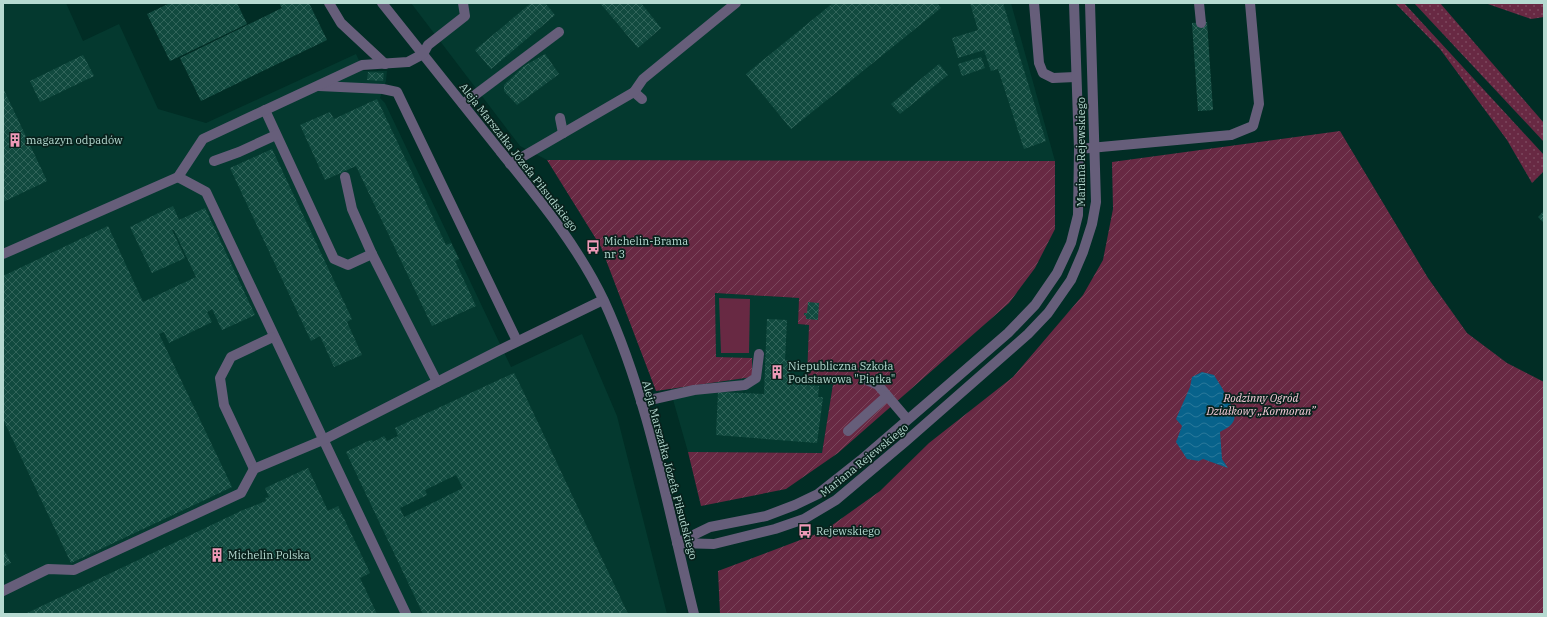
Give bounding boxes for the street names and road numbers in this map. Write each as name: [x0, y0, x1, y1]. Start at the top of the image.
street label: Aleja Marszałka Józefa Piłsudskiego: [457, 80, 581, 234]
street label: Mariana Rejewskiego: [1074, 97, 1088, 207]
street label: Aleja Marszałka Józefa Piłsudskiego: [639, 379, 701, 561]
street label: Mariana Rejewskiego: [817, 420, 911, 500]

